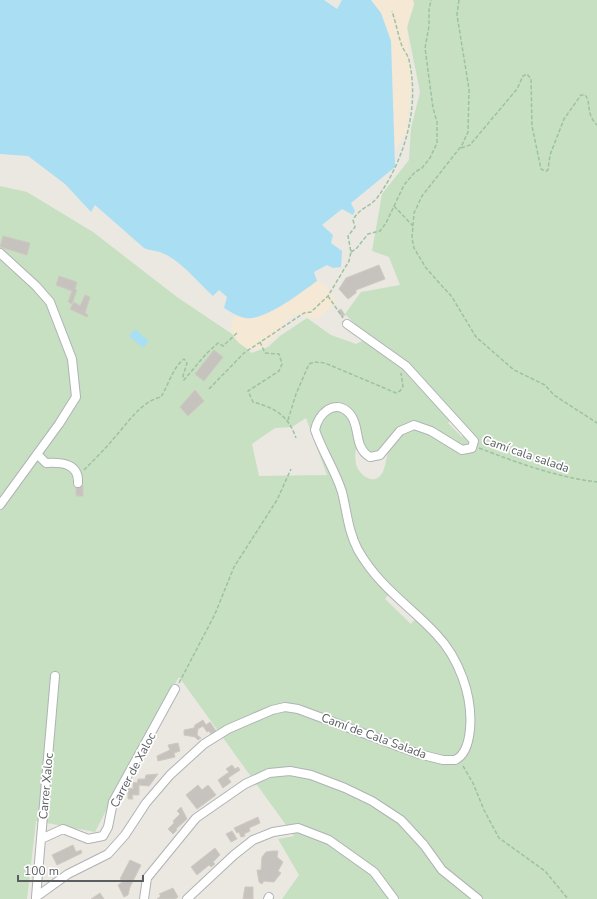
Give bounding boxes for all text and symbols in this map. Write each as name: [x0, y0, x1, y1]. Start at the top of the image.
street label: Camí cala salada: [481, 432, 571, 476]
street label: Camí de Cala Salada: [319, 709, 429, 763]
street label: Carrer de Xaloc: [106, 729, 160, 810]
street label: Carrer Xaloc: [35, 752, 57, 820]
scale bar: [18, 857, 143, 883]
text: 100 m: [24, 863, 59, 879]

